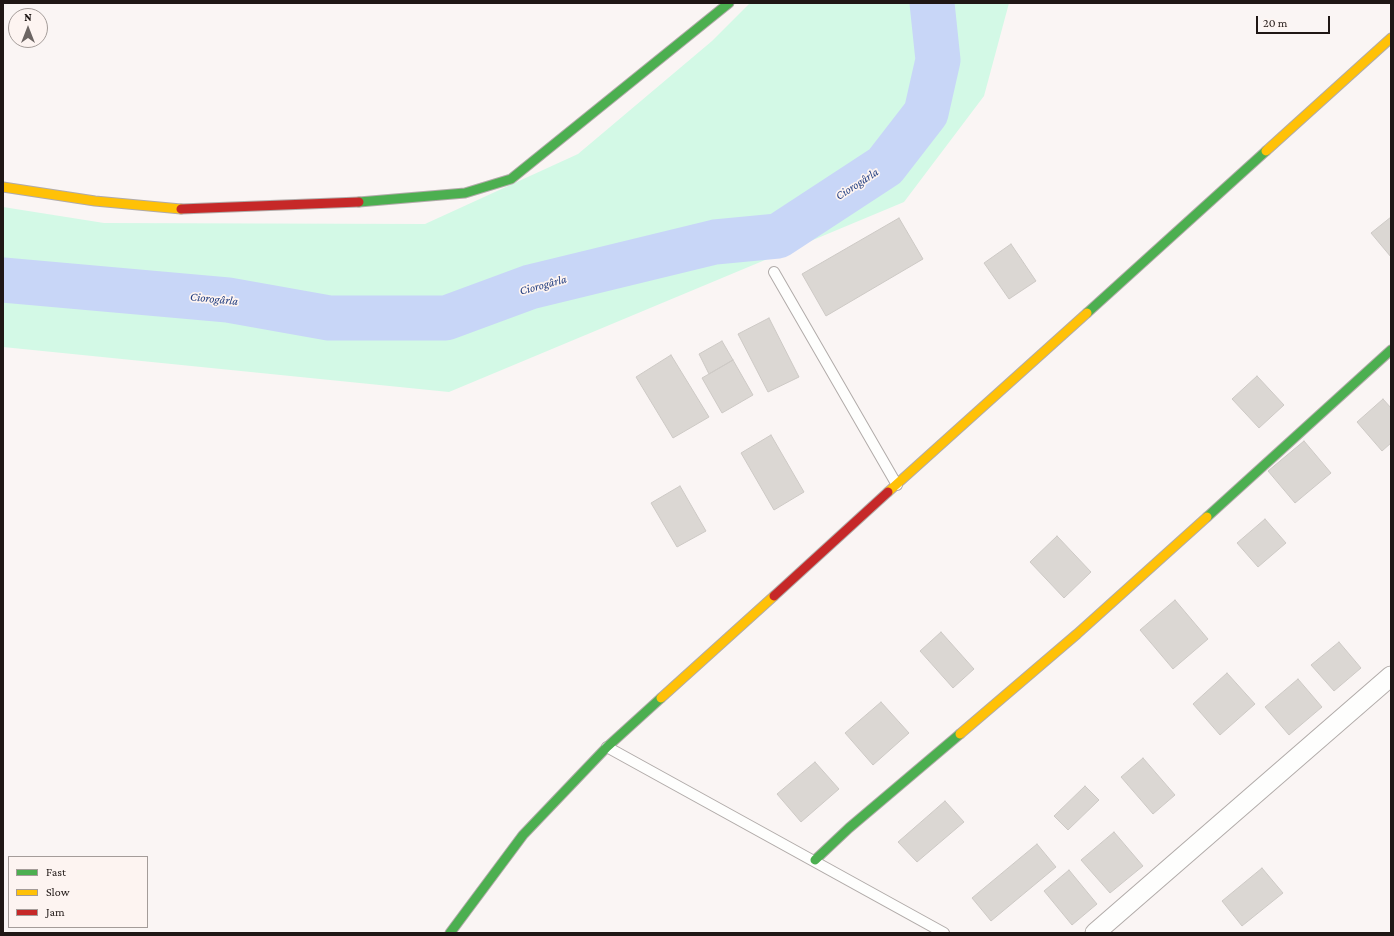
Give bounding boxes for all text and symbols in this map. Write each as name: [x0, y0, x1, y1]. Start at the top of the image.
north arrow: [8, 8, 48, 48]
scale bar: [1258, 8, 1332, 34]
text: N: [24, 11, 32, 23]
text: 20 m: [1263, 16, 1287, 30]
water label: Ciorogârla: [833, 165, 881, 203]
water label: Ciorogârla: [518, 272, 568, 298]
water label: Ciorogârla: [189, 289, 239, 309]
legend: [8, 856, 148, 928]
text: Fast: [46, 865, 66, 879]
text: Slow: [46, 885, 70, 899]
text: Jam: [46, 905, 65, 919]

